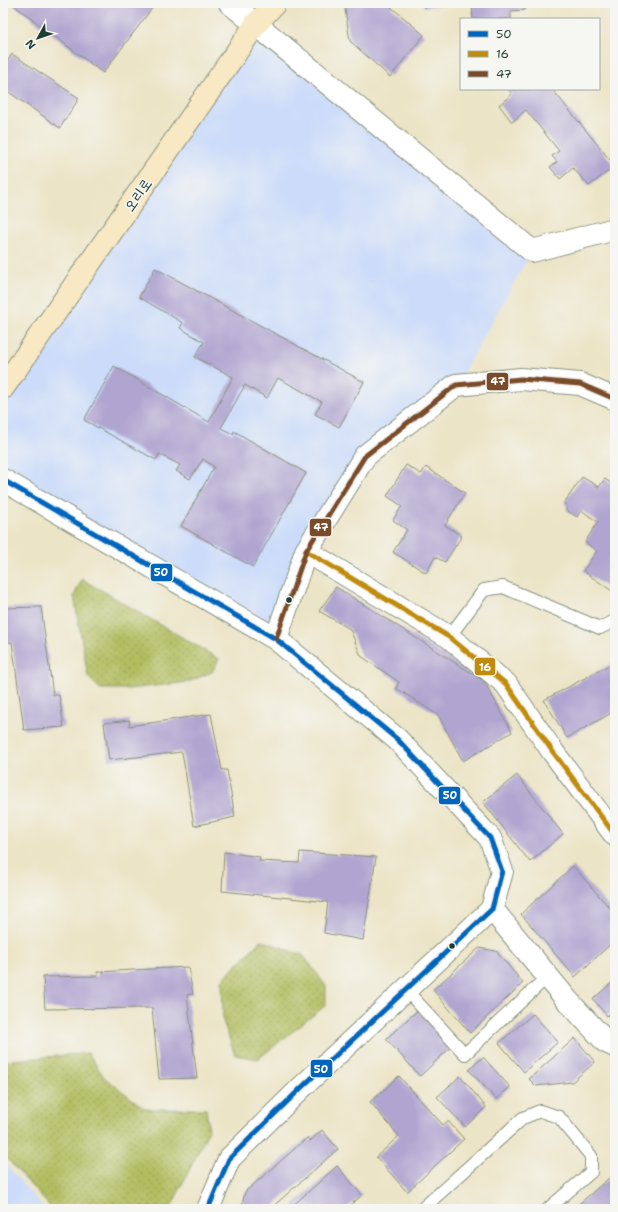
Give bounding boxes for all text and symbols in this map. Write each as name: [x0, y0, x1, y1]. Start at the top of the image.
north arrow: [18, 18, 58, 58]
legend: [460, 18, 600, 90]
text: 50: [496, 26, 512, 42]
text: N: [22, 36, 39, 52]
text: 16: [496, 46, 509, 62]
text: 47: [496, 66, 512, 82]
street label: 오리로: [119, 174, 157, 216]
line badge: 47: [486, 372, 509, 391]
text: 47: [491, 374, 506, 389]
line badge: 47: [309, 518, 332, 537]
text: 47: [314, 520, 329, 535]
line badge: 50: [150, 563, 173, 582]
text: 50: [154, 565, 169, 580]
unlabelled marker: [284, 595, 294, 605]
line badge: 16: [474, 657, 496, 676]
text: 16: [479, 660, 492, 675]
line badge: 50: [438, 786, 461, 805]
text: 50: [443, 788, 458, 803]
unlabelled marker: [447, 941, 457, 951]
line badge: 50: [310, 1059, 333, 1078]
text: 50: [314, 1062, 329, 1077]

